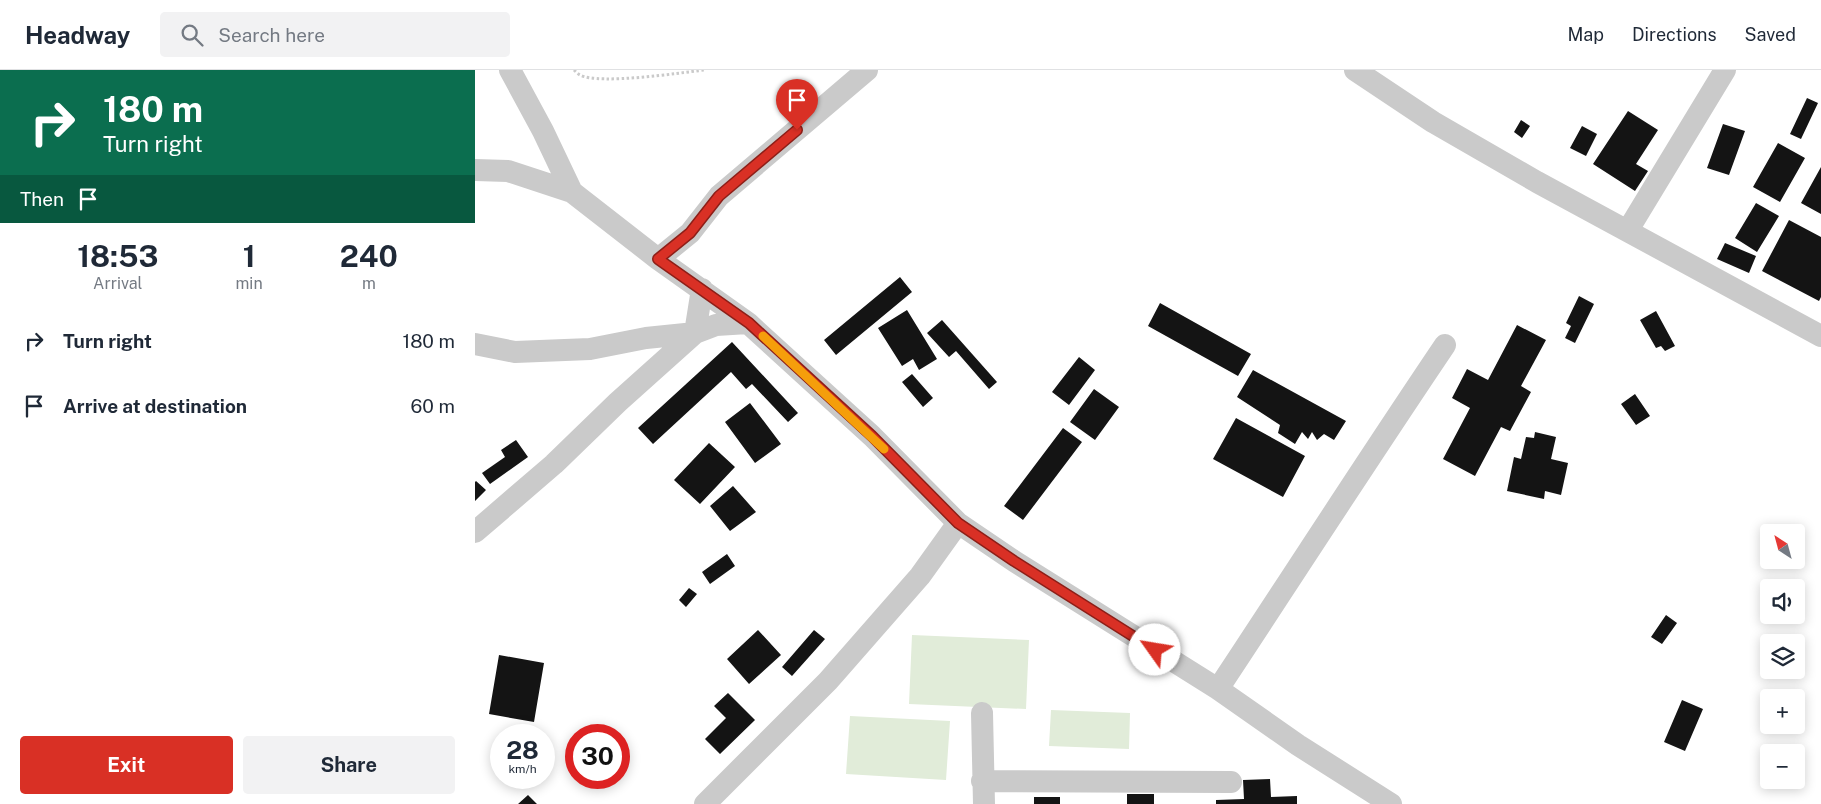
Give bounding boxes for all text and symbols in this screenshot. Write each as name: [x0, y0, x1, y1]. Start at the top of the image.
search box: [160, 12, 510, 57]
text: Headway: [25, 21, 130, 49]
icon: search: [178, 21, 206, 49]
text: Search here: [218, 24, 325, 46]
text: Map: [1567, 24, 1604, 45]
text: Directions: [1632, 24, 1717, 45]
text: Saved: [1745, 24, 1796, 45]
pin: [776, 79, 818, 130]
icon: arrive: [783, 86, 811, 114]
text: 180 m: [103, 89, 203, 130]
icon: right: [20, 90, 85, 155]
text: Turn right: [103, 131, 203, 157]
icon: arrive: [74, 185, 102, 213]
text: Then: [20, 188, 64, 210]
text: 18:53: [77, 238, 158, 274]
text: 1: [243, 238, 256, 274]
text: 240: [340, 238, 398, 274]
text: Arrival: [93, 274, 142, 293]
text: min: [236, 274, 263, 293]
text: m: [362, 274, 376, 293]
icon: right: [20, 327, 48, 355]
text: Turn right: [63, 330, 152, 352]
text: 180 m: [402, 330, 455, 352]
icon: arrive: [20, 392, 48, 420]
text: Arrive at destination: [63, 395, 247, 417]
text: 60 m: [411, 395, 455, 417]
north arrow: [1760, 524, 1805, 569]
map controls: [1760, 524, 1805, 789]
button: sound: [1760, 579, 1805, 624]
position arrow: [1128, 623, 1180, 675]
button: layers: [1760, 634, 1805, 679]
button: +: [1760, 689, 1805, 734]
speed limit sign: 30: [565, 724, 630, 789]
text: 28: [506, 735, 539, 765]
button: Exit: [20, 736, 233, 794]
button: Share: [243, 736, 455, 794]
button: −: [1760, 744, 1805, 789]
text: km/h: [508, 762, 537, 776]

